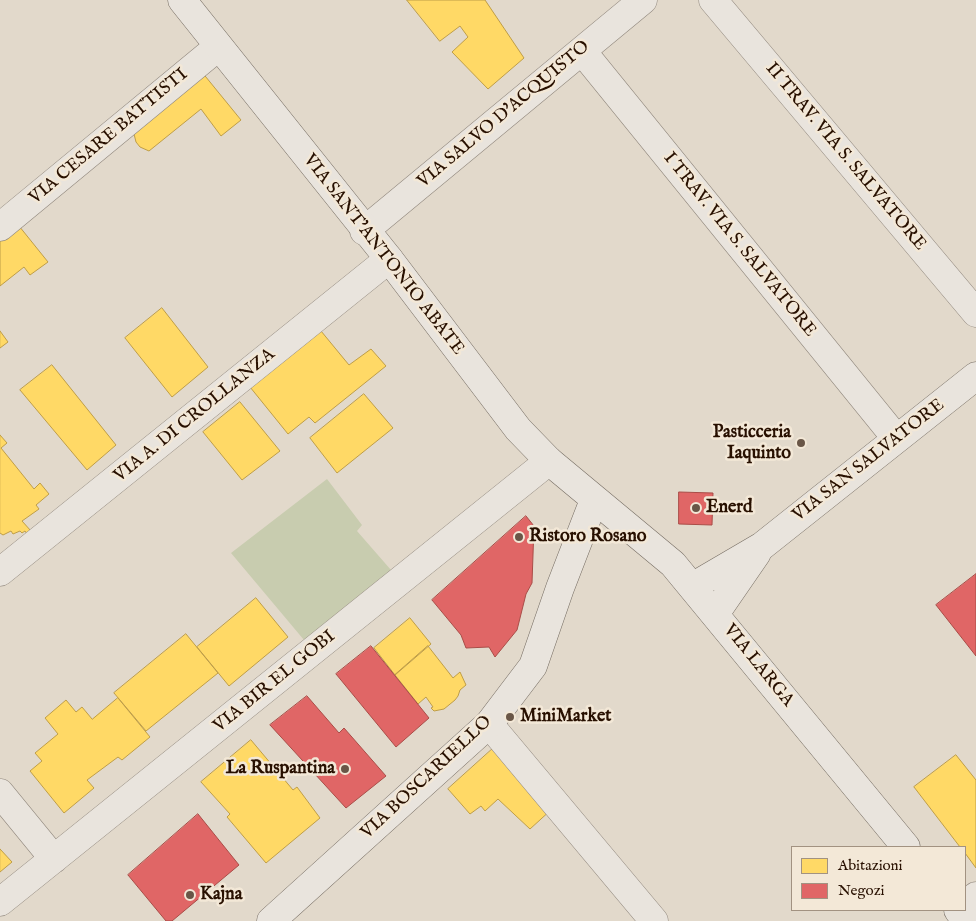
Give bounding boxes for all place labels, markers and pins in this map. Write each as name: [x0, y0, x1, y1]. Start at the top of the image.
place label: Pasticceria Iaquinto: [713, 422, 791, 464]
marker: Pasticceria Iaquinto: [795, 437, 807, 449]
place label: Enerd: [706, 497, 753, 519]
marker: Enerd: [690, 502, 702, 514]
place label: Ristoro Rosano: [529, 526, 646, 548]
marker: Ristoro Rosano: [513, 531, 525, 543]
place label: MiniMarket: [520, 706, 611, 728]
marker: MiniMarket: [504, 711, 516, 723]
place label: La Ruspantina: [226, 758, 335, 780]
marker: La Ruspantina: [339, 763, 351, 775]
place label: Kajna: [200, 884, 242, 906]
marker: Kajna: [184, 889, 196, 901]

